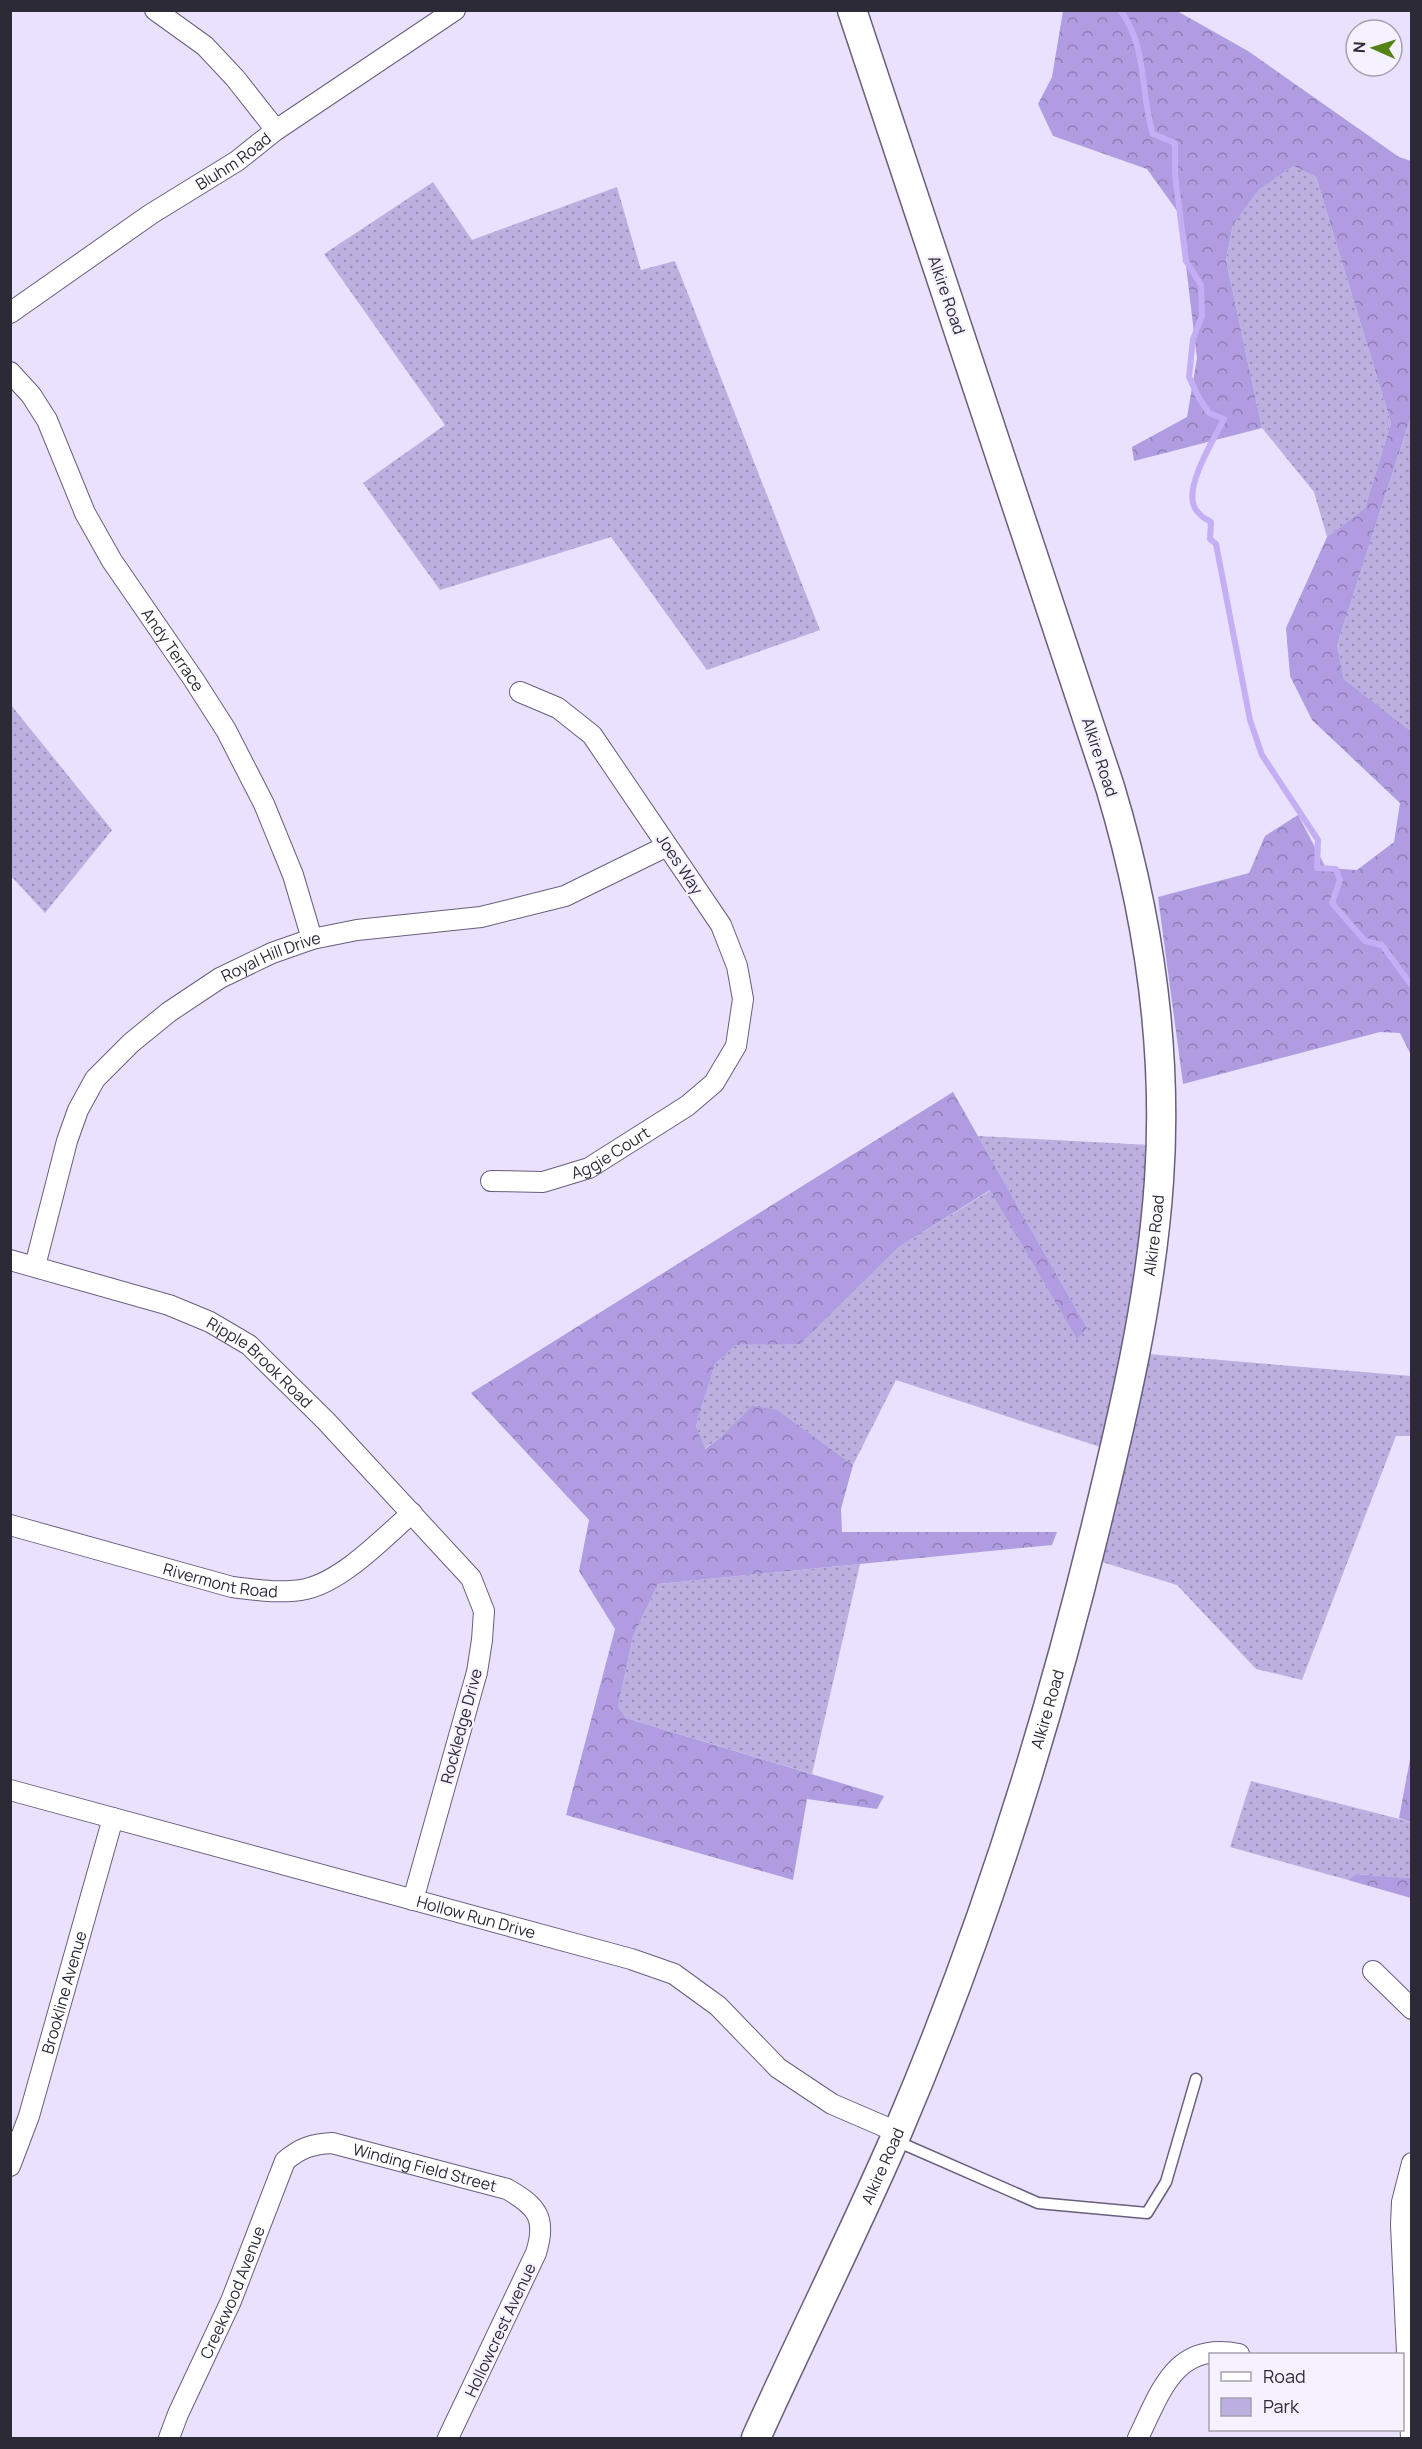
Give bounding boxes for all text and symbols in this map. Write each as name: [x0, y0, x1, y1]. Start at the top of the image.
north arrow: [1344, 18, 1404, 78]
text: N: [1348, 41, 1370, 54]
street label: Bluhm Road: [191, 127, 275, 195]
street label: Alkire Road: [923, 253, 971, 337]
street label: Andy Terrace: [137, 604, 209, 695]
street label: Alkire Road: [1077, 715, 1123, 799]
street label: Joes Way: [652, 829, 709, 899]
street label: Royal Hill Drive: [217, 927, 322, 987]
street label: Aggie Court: [568, 1121, 654, 1184]
street label: Alkire Road: [1138, 1194, 1169, 1278]
street label: Ripple Brook Road: [203, 1312, 317, 1413]
street label: Rivermont Road: [161, 1557, 278, 1602]
street label: Rockledge Drive: [435, 1666, 487, 1786]
street label: Alkire Road: [1025, 1667, 1069, 1752]
street label: Hollow Run Drive: [414, 1890, 538, 1944]
street label: Brookline Avenue: [36, 1928, 92, 2056]
street label: Alkire Road: [856, 2124, 909, 2208]
street label: Winding Field Street: [351, 2138, 499, 2197]
street label: Creekwood Avenue: [194, 2223, 270, 2362]
street label: Hollowcrest Avenue: [459, 2259, 541, 2401]
legend: [1209, 2353, 1404, 2431]
text: Road: [1263, 2364, 1306, 2388]
text: Park: [1263, 2394, 1300, 2418]

